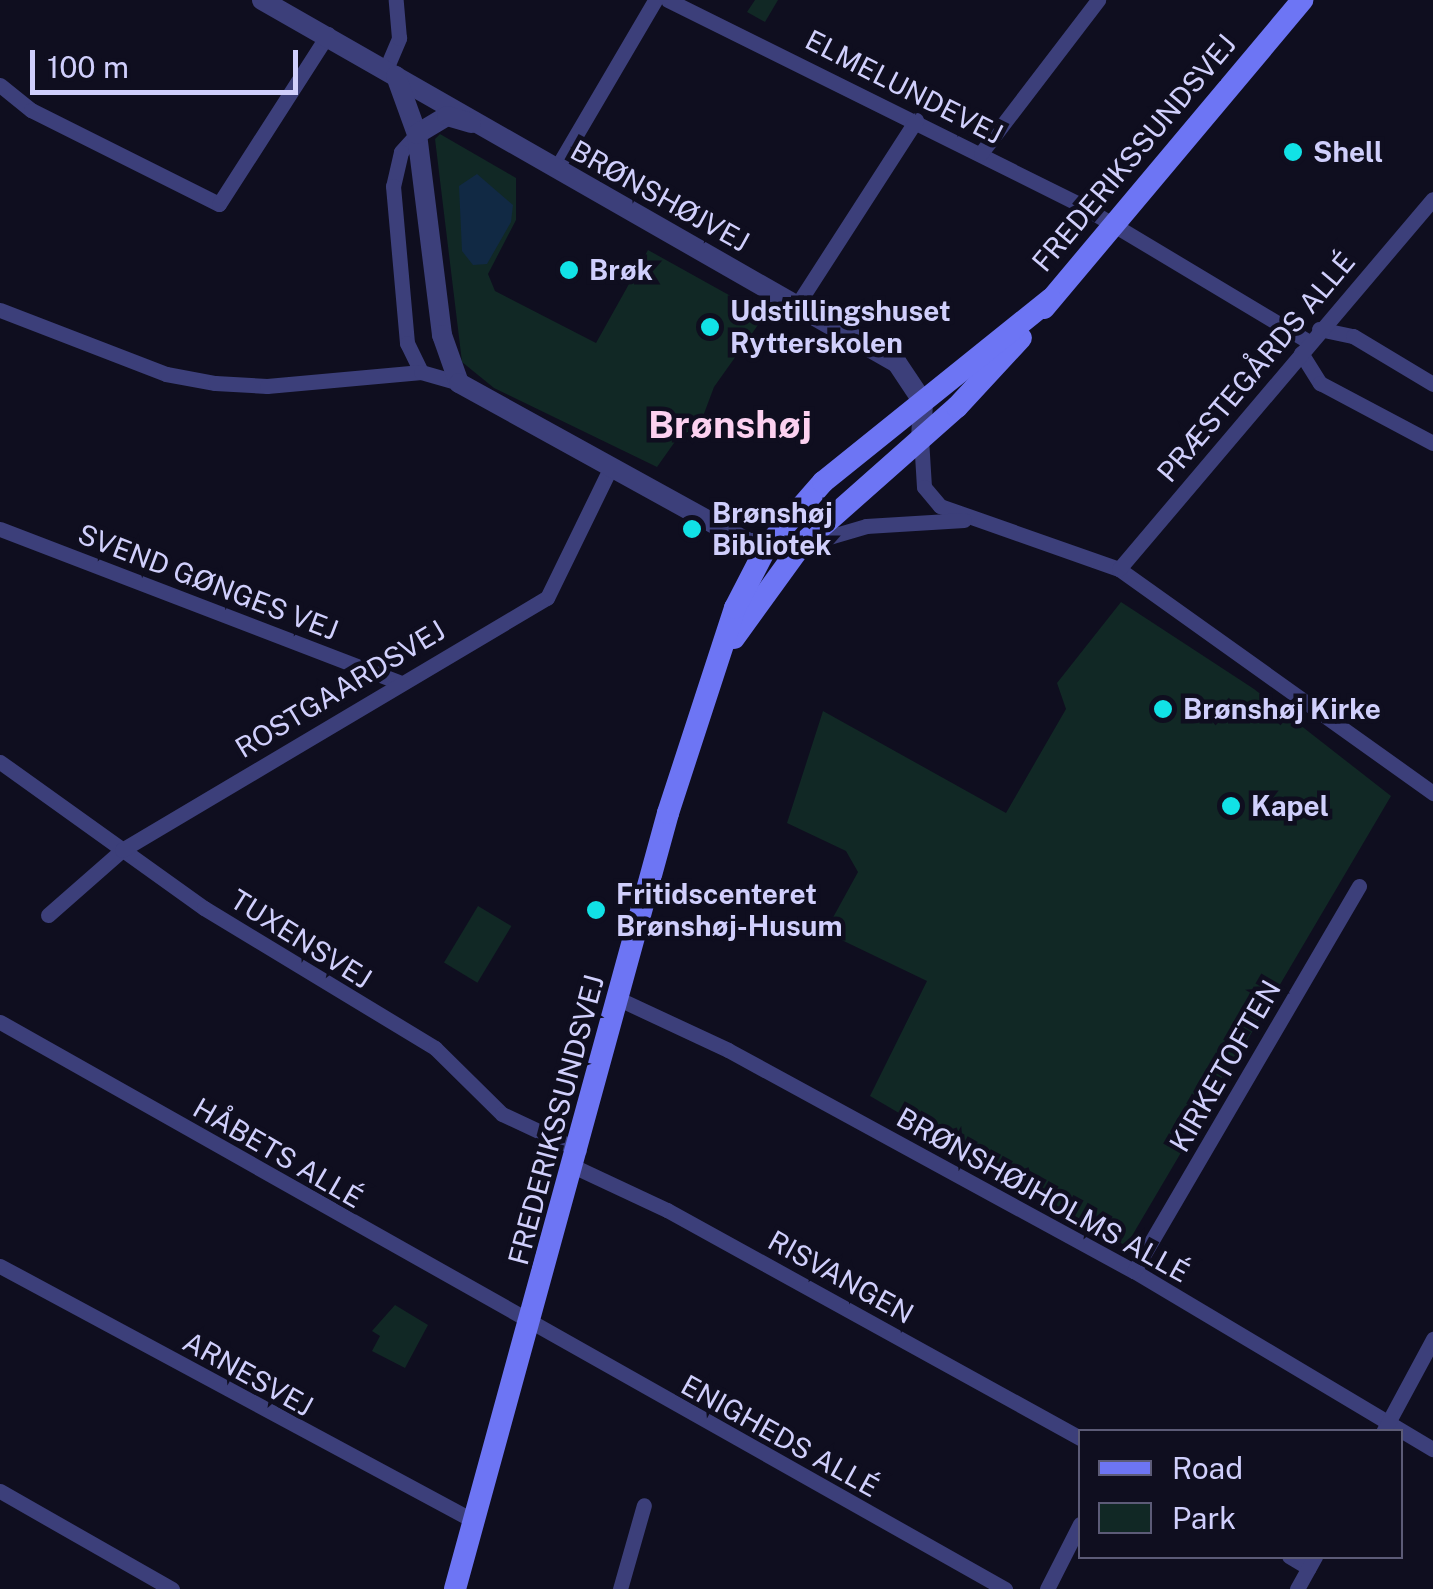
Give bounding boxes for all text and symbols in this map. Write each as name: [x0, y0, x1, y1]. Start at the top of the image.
street label: ELMELUNDEVEJ: [800, 23, 1008, 151]
street label: FREDERIKSSUNDSVEJ: [1025, 28, 1243, 278]
scale bar: [35, 30, 302, 92]
text: 100 m: [47, 49, 129, 85]
street label: BRØNSHØJVEJ: [565, 133, 755, 259]
place label: Shell: [1313, 135, 1383, 169]
marker: Shell: [1282, 141, 1304, 163]
street label: PRÆSTEGÅRDS ALLÉ: [1150, 245, 1362, 489]
place label: Brøk: [589, 253, 653, 287]
marker: Brøk: [558, 259, 580, 281]
place label: Udstillingshuset Rytterskolen: [730, 294, 951, 360]
marker: Udstillingshuset Rytterskolen: [699, 316, 721, 338]
district label: Brønshøj: [648, 402, 812, 448]
place label: Brønshøj Bibliotek: [712, 496, 833, 562]
street label: SVEND GØNGES VEJ: [73, 517, 343, 647]
marker: Brønshøj Bibliotek: [681, 518, 703, 540]
street label: ROSTGAARDSVEJ: [229, 613, 451, 765]
place label: Brønshøj Kirke: [1183, 692, 1381, 726]
marker: Brønshøj Kirke: [1152, 698, 1174, 720]
place label: Kapel: [1251, 789, 1329, 823]
marker: Kapel: [1220, 795, 1242, 817]
place label: Fritidscenteret Brønshøj-Husum: [616, 877, 843, 943]
street label: TUXENSVEJ: [224, 882, 378, 996]
marker: Fritidscenteret Brønshøj-Husum: [585, 899, 607, 921]
street label: FREDERIKSSUNDSVEJ: [501, 971, 611, 1269]
street label: KIRKETOFTEN: [1162, 974, 1288, 1158]
street label: HÅBETS ALLÉ: [187, 1091, 369, 1215]
street label: BRØNSHØJHOLMS ALLÉ: [891, 1101, 1195, 1289]
street label: RISVANGEN: [762, 1223, 920, 1331]
street label: ARNESVEJ: [177, 1325, 319, 1423]
street label: ENIGHEDS ALLÉ: [675, 1368, 885, 1504]
legend: [1078, 1429, 1403, 1559]
text: Road: [1172, 1450, 1243, 1486]
text: Park: [1172, 1500, 1236, 1536]

